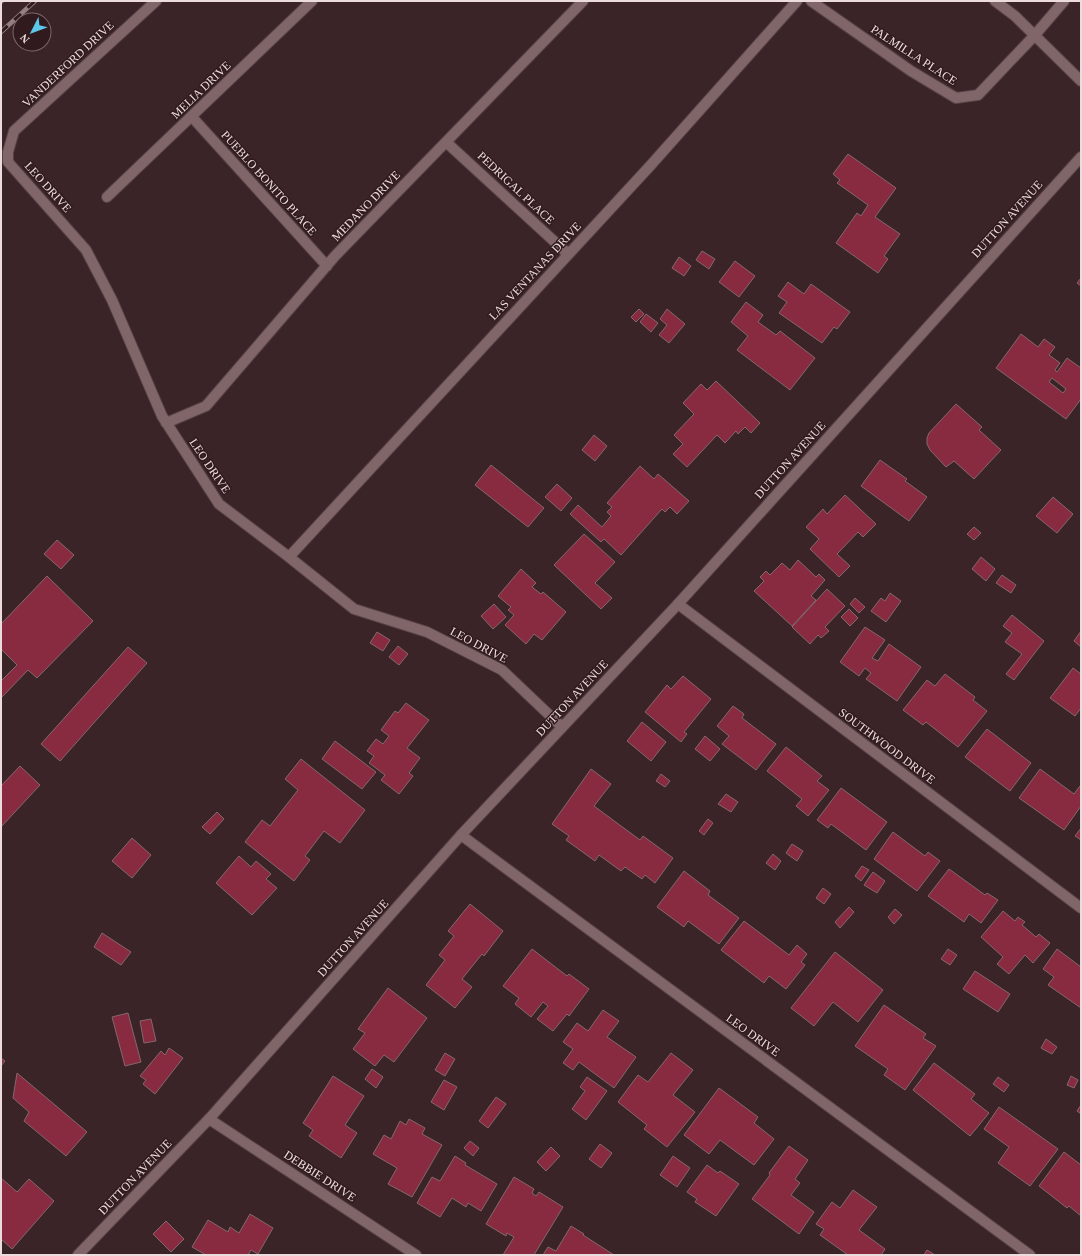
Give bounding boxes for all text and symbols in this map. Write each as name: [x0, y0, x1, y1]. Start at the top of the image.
north arrow: [12, 12, 52, 52]
street label: VANDERFORD DRIVE: [19, 18, 117, 110]
street label: PALMILLA PLACE: [868, 22, 960, 88]
street label: MELIA DRIVE: [168, 58, 234, 122]
street label: PUEBLO BONITO PLACE: [218, 128, 320, 238]
street label: PEDRIGAL PLACE: [475, 149, 557, 227]
street label: LEO DRIVE: [22, 159, 74, 215]
street label: MEDANO DRIVE: [329, 168, 403, 244]
street label: DUTTON AVENUE: [969, 177, 1045, 261]
street label: LAS VENTANAS DRIVE: [486, 219, 584, 323]
street label: DUTTON AVENUE: [752, 418, 828, 502]
street label: LEO DRIVE: [187, 436, 233, 496]
street label: LEO DRIVE: [448, 624, 510, 666]
street label: DUTTON AVENUE: [533, 657, 611, 739]
street label: SOUTHWOOD DRIVE: [836, 705, 938, 787]
street label: DUTTON AVENUE: [315, 896, 391, 980]
street label: LEO DRIVE: [723, 1011, 783, 1059]
street label: DUTTON AVENUE: [95, 1136, 175, 1218]
street label: DEBBIE DRIVE: [281, 1148, 359, 1204]

